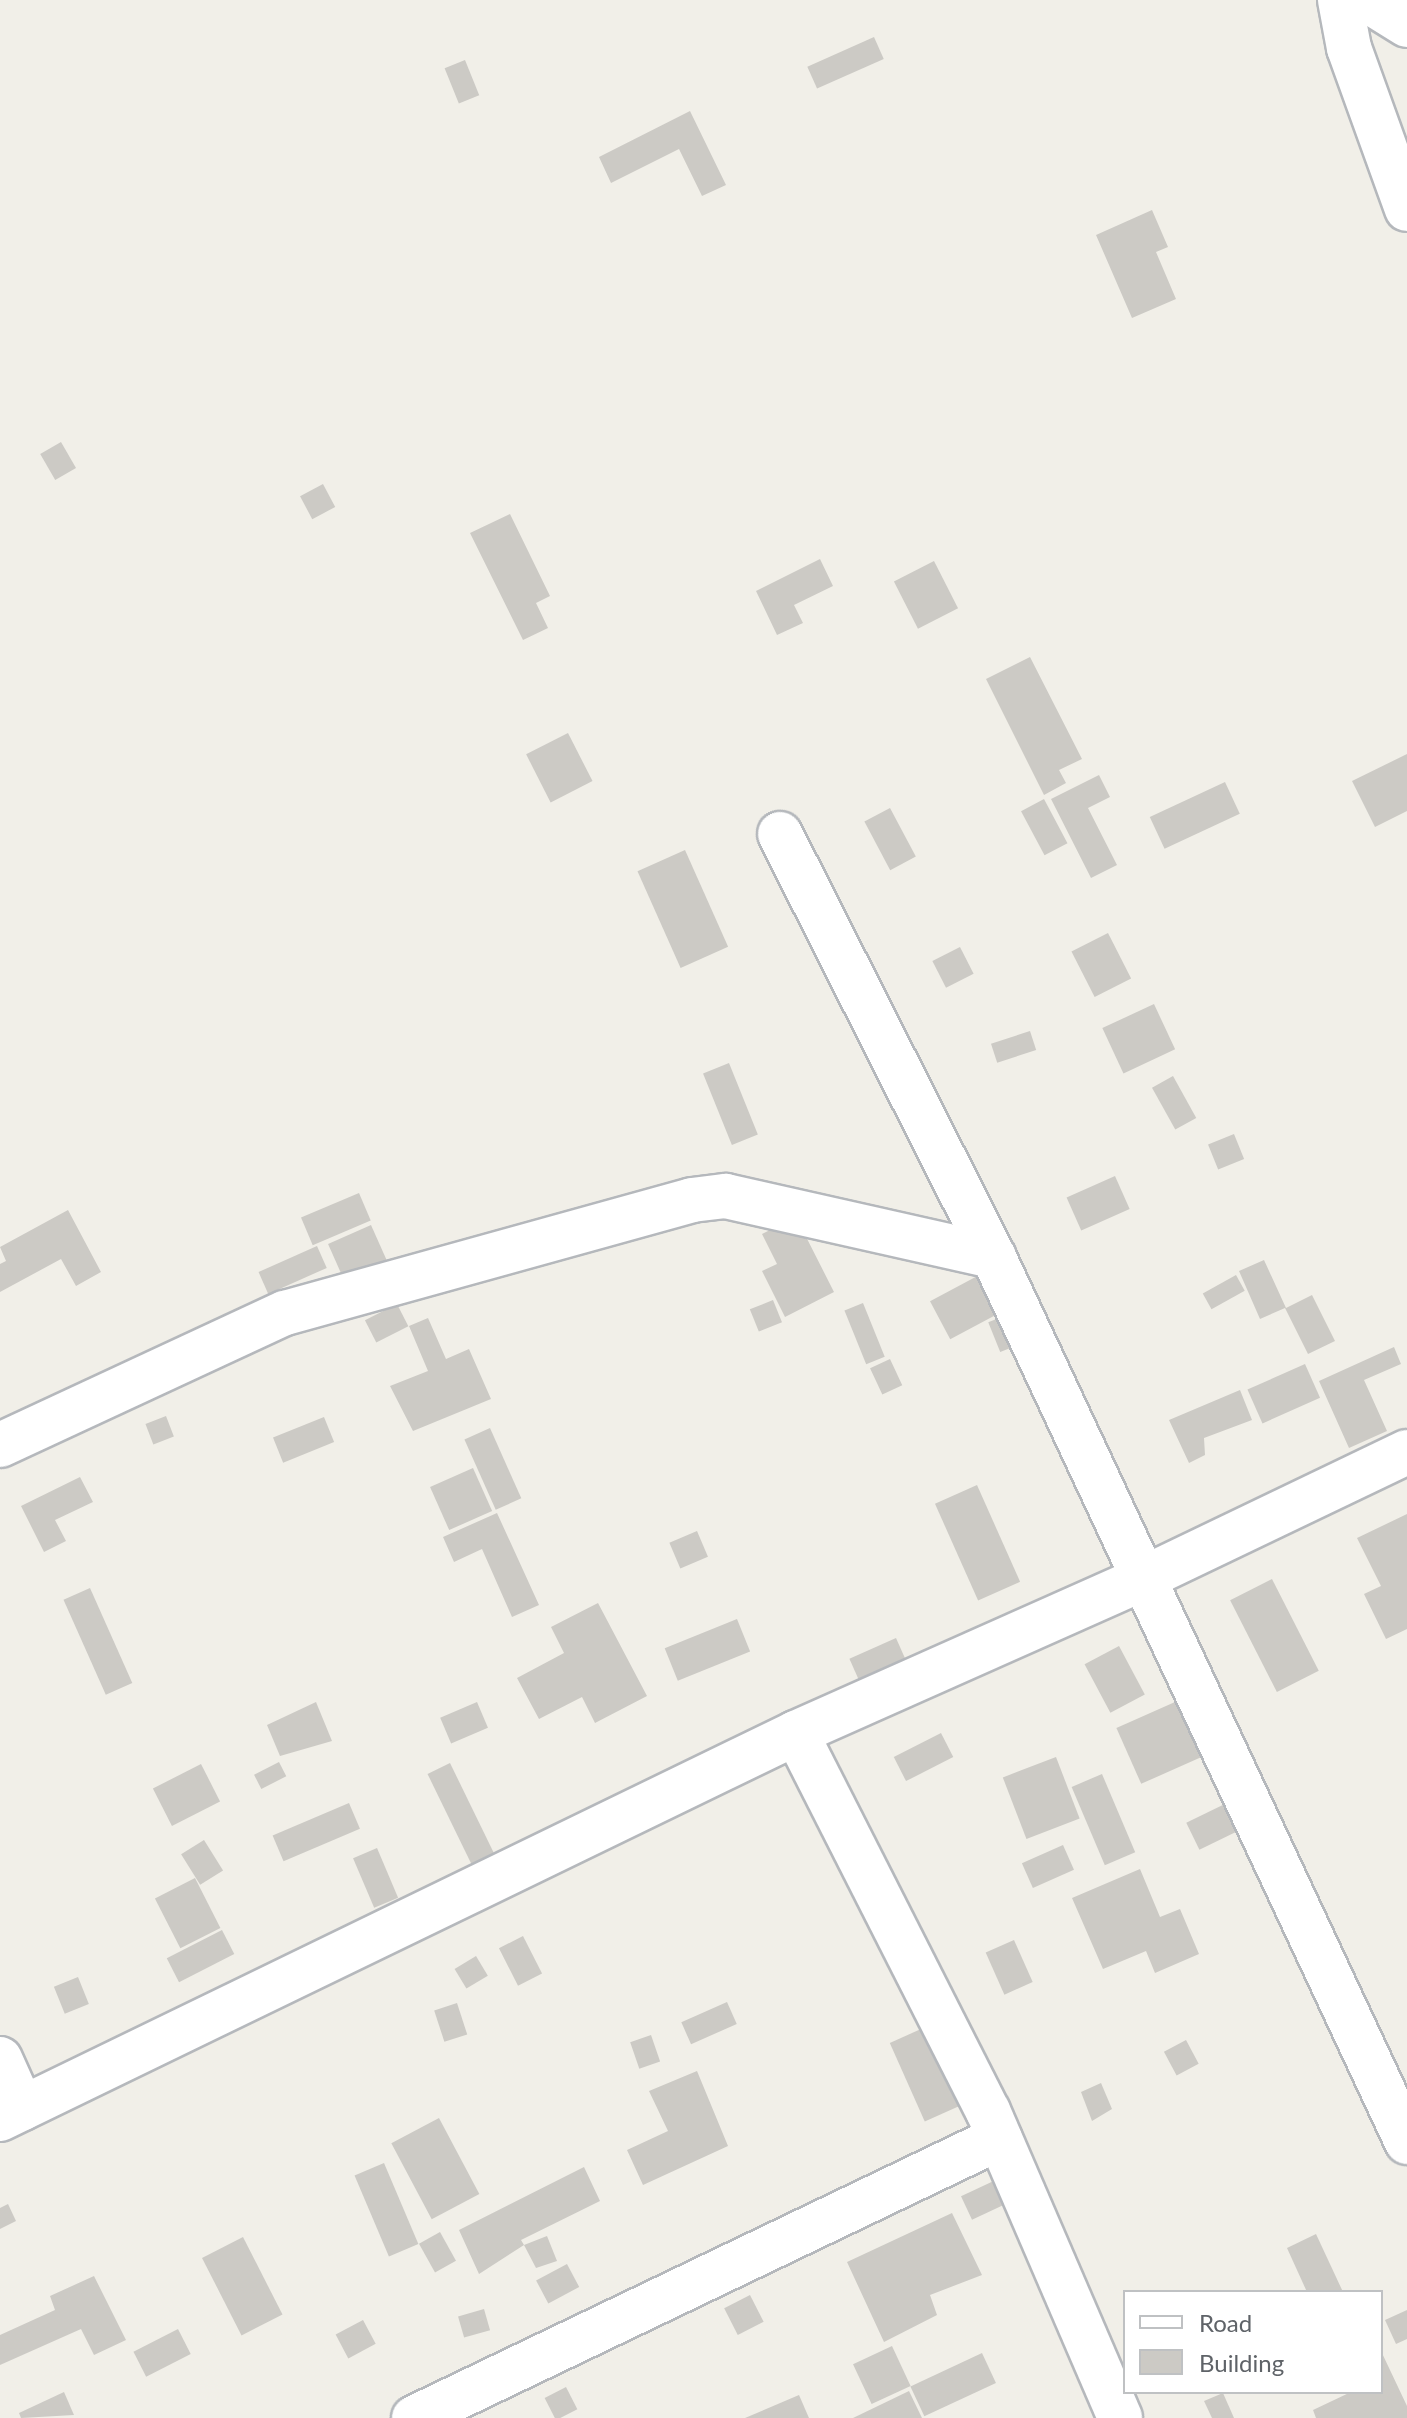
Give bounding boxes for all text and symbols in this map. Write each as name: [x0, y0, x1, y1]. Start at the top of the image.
legend: [1123, 2290, 1383, 2394]
text: Road: [1199, 2308, 1252, 2337]
text: Building: [1199, 2348, 1284, 2377]

